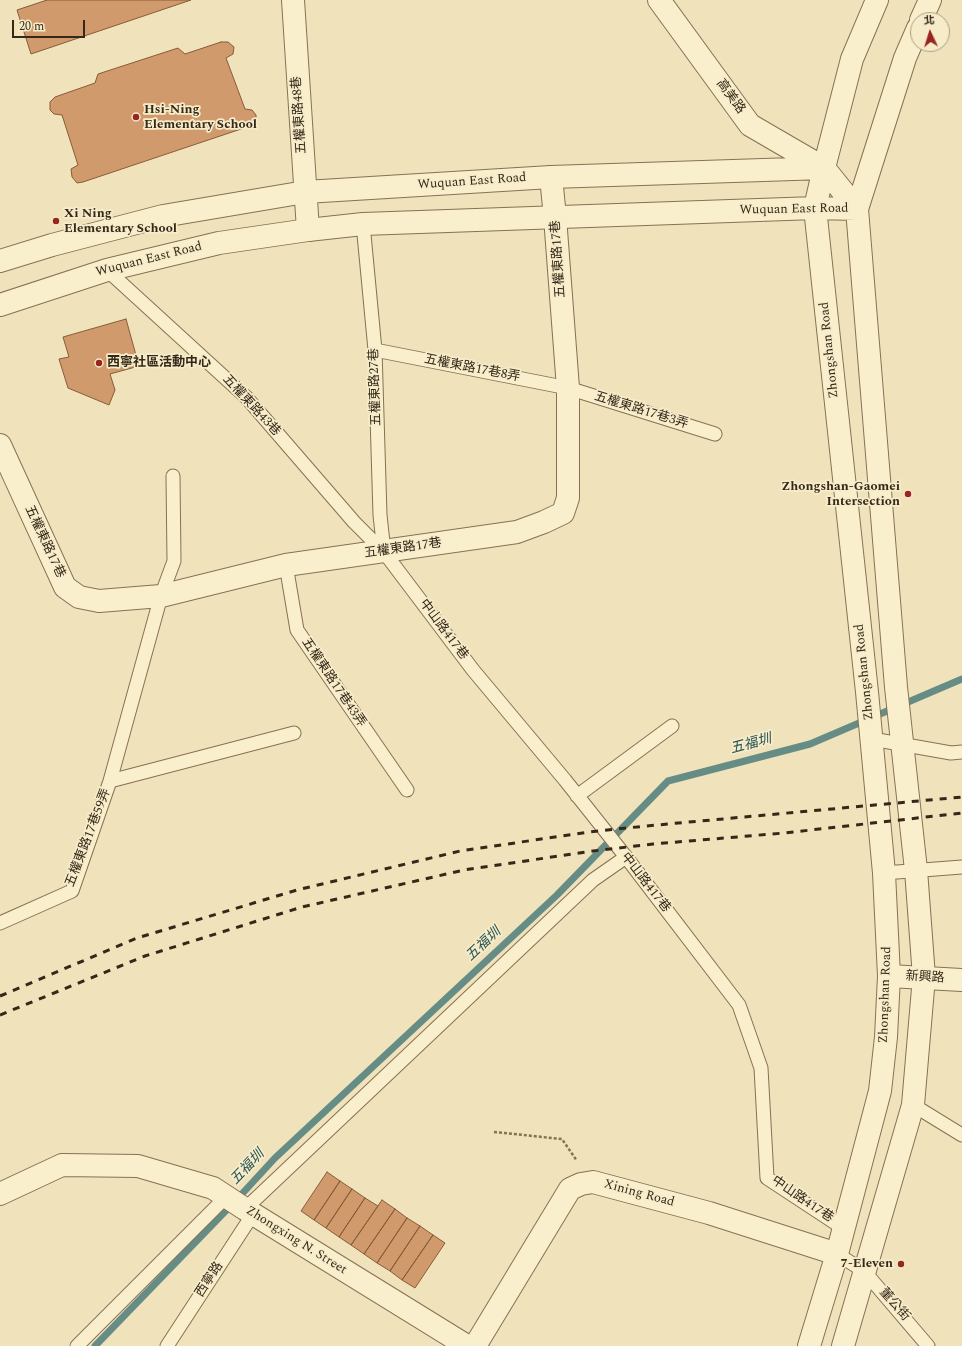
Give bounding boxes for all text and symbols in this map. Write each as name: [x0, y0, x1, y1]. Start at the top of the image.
scale bar: [14, 12, 87, 38]
north arrow: [910, 12, 950, 52]
text: 北: [923, 12, 935, 29]
text: 20 m: [19, 17, 44, 36]
street label: 五權東路48巷: [289, 76, 311, 154]
street label: 高美路: [712, 77, 748, 117]
place label: Hsi-Ning Elementary School: [144, 102, 257, 133]
marker: Hsi-Ning Elementary School: [131, 112, 141, 122]
street label: Wuquan East Road: [417, 170, 527, 194]
street label: Wuquan East Road: [739, 201, 849, 219]
place label: Xi Ning Elementary School: [64, 206, 177, 237]
marker: Xi Ning Elementary School: [51, 216, 61, 226]
street label: 五權東路17巷: [548, 220, 570, 298]
street label: Wuquan East Road: [94, 239, 204, 281]
street label: Zhongshan Road: [817, 301, 843, 399]
street label: 五權東路27巷: [367, 348, 385, 426]
street label: 五權東路17巷8弄: [423, 352, 521, 386]
place label: 西寧社區活動中心: [107, 355, 211, 371]
marker: 西寧社區活動中心: [94, 358, 104, 368]
street label: 五權東路43巷: [219, 372, 283, 440]
street label: 五權東路17巷3弄: [592, 389, 690, 433]
place label: Zhongshan-Gaomei Intersection: [781, 479, 900, 510]
marker: Zhongshan-Gaomei Intersection: [903, 489, 913, 499]
street label: 五權東路17巷: [20, 503, 68, 581]
street label: 五權東路17巷: [363, 536, 443, 562]
street label: 中山路417巷: [415, 597, 471, 663]
street label: Zhongshan Road: [852, 623, 878, 721]
street label: 五權東路17巷43弄: [297, 636, 369, 730]
water label: 五福圳: [729, 731, 773, 759]
street label: 五權東路17巷59弄: [63, 787, 115, 889]
street label: 中山路417巷: [617, 850, 673, 916]
water label: 五福圳: [463, 925, 505, 965]
street label: Zhongshan Road: [877, 946, 895, 1044]
street label: 新興路: [905, 969, 945, 987]
water label: 五福圳: [227, 1147, 269, 1189]
street label: 中山路417巷: [768, 1174, 836, 1226]
street label: Xining Road: [602, 1177, 676, 1211]
street label: Zhongxing N. Street: [242, 1204, 350, 1278]
place label: 7-Eleven: [841, 1256, 893, 1272]
street label: 西寧路: [193, 1259, 227, 1301]
marker: 7-Eleven: [896, 1259, 906, 1269]
street label: 董公街: [875, 1285, 913, 1325]

